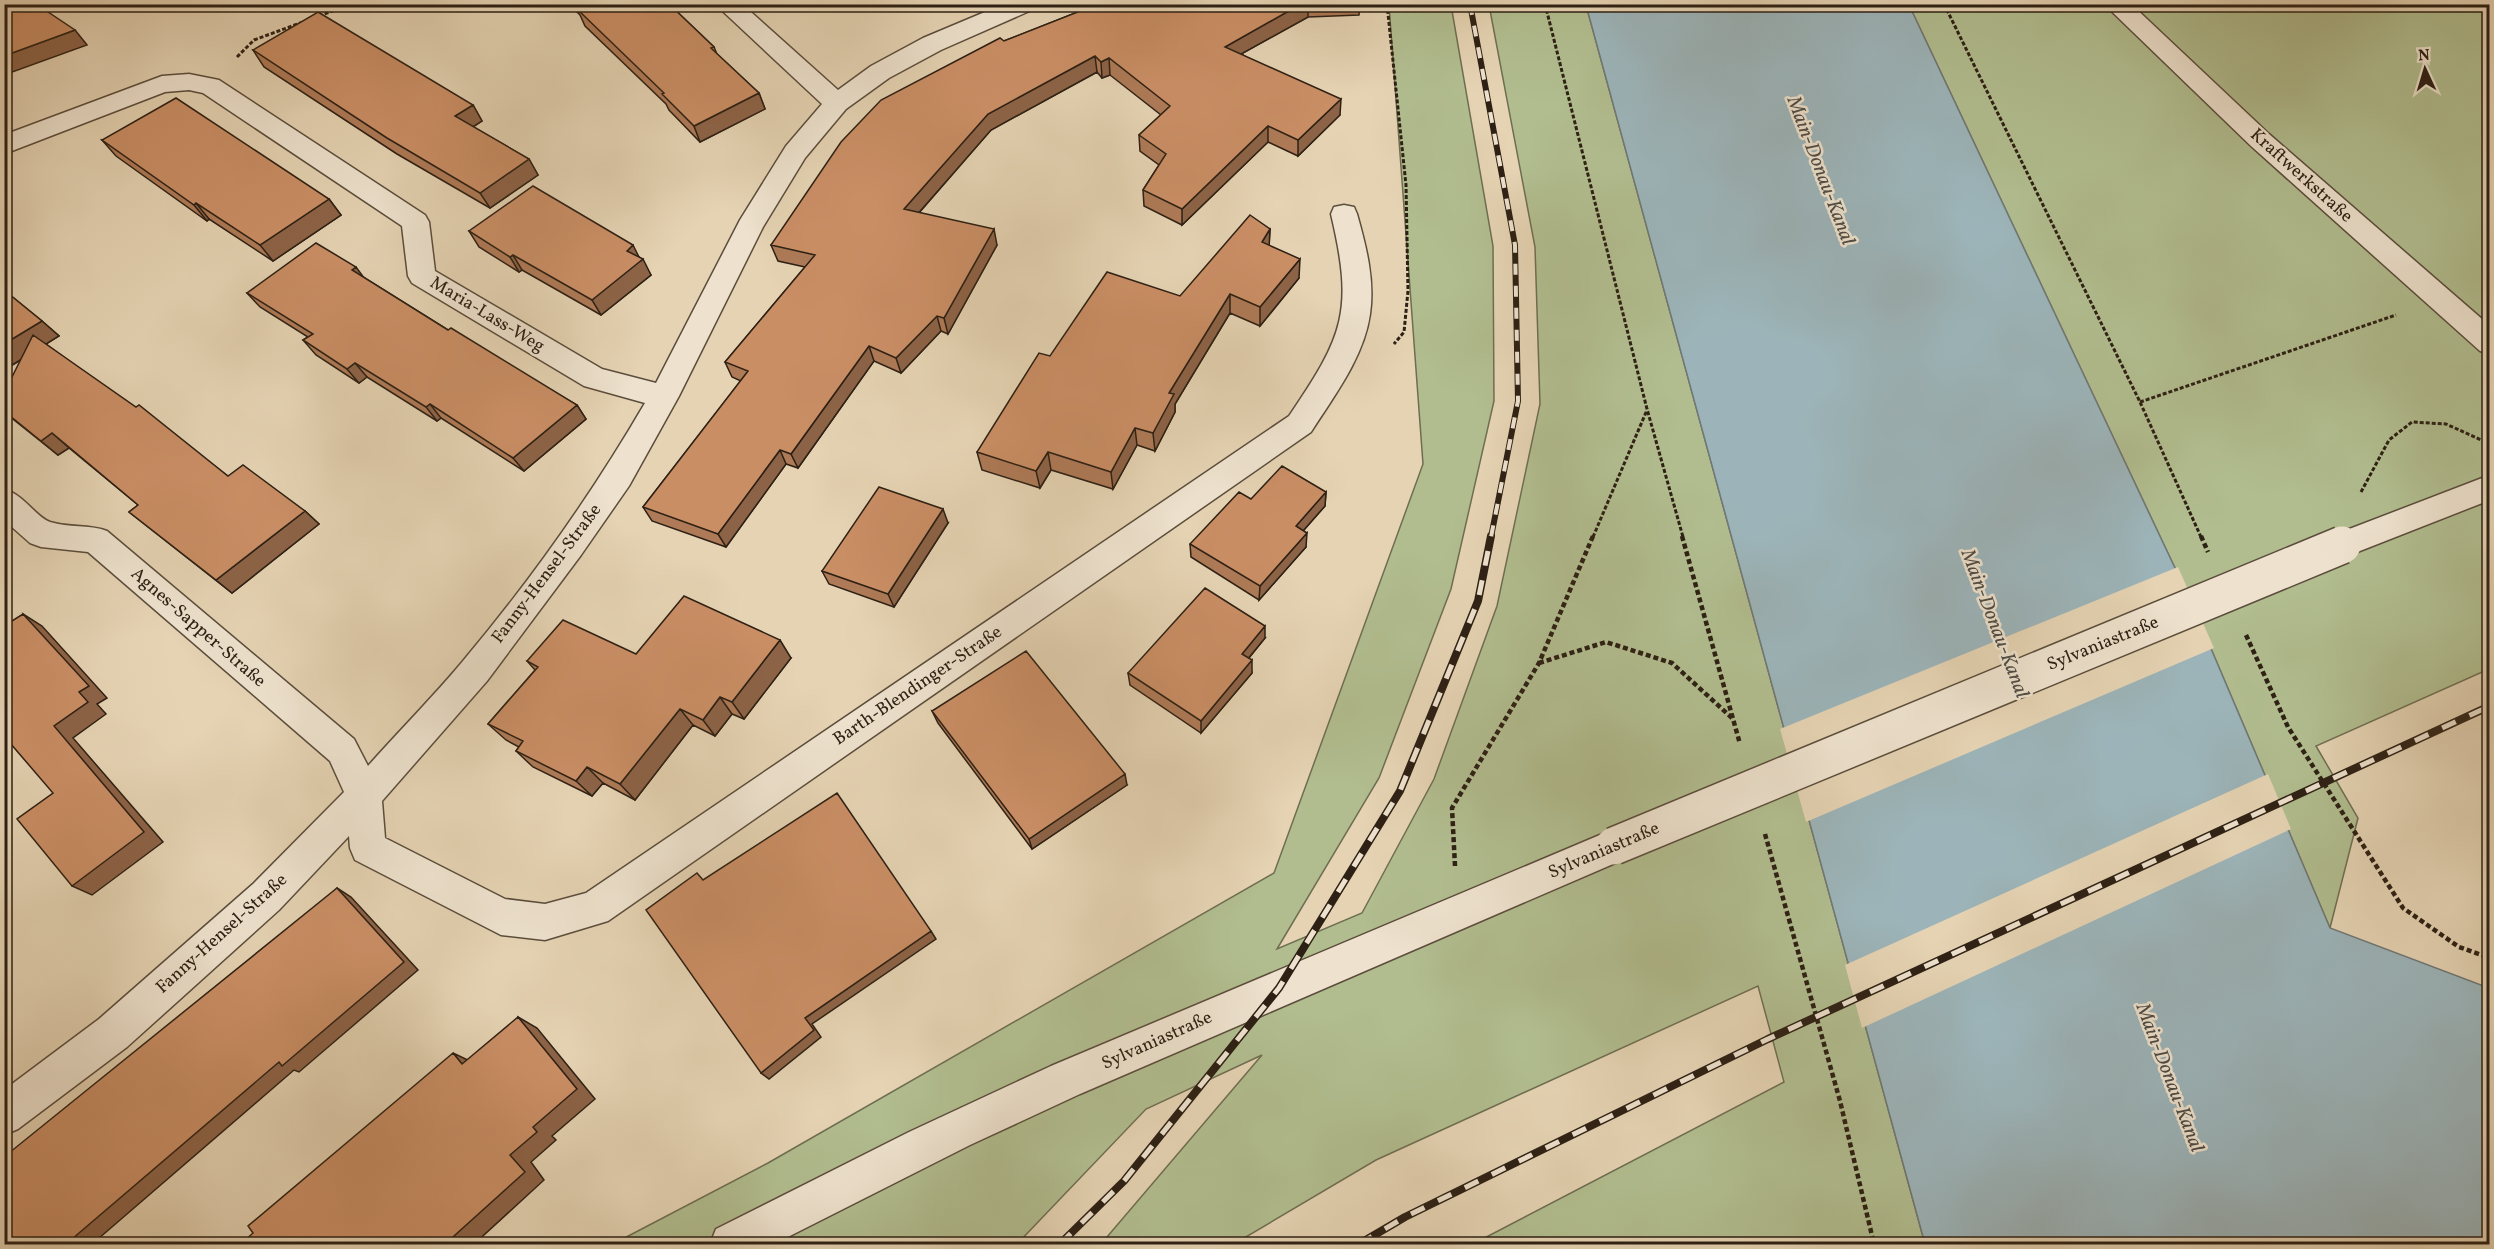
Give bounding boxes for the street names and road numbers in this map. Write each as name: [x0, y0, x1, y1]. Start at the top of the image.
street label: Kraftwerkstraße: [2244, 123, 2358, 229]
street label: Maria-Lass-Weg: [425, 271, 549, 359]
street label: Fanny-Hensel-Straße: [486, 499, 608, 649]
street label: Agnes-Sapper-Straße: [125, 562, 271, 694]
street label: Sylvaniastraße: [2043, 610, 2163, 678]
street label: Barth-Blendinger-Straße: [829, 620, 1007, 752]
street label: Sylvaniastraße: [1545, 816, 1663, 886]
street label: Fanny-Hensel-Straße: [151, 868, 293, 1000]
street label: Sylvaniastraße: [1098, 1005, 1216, 1077]

